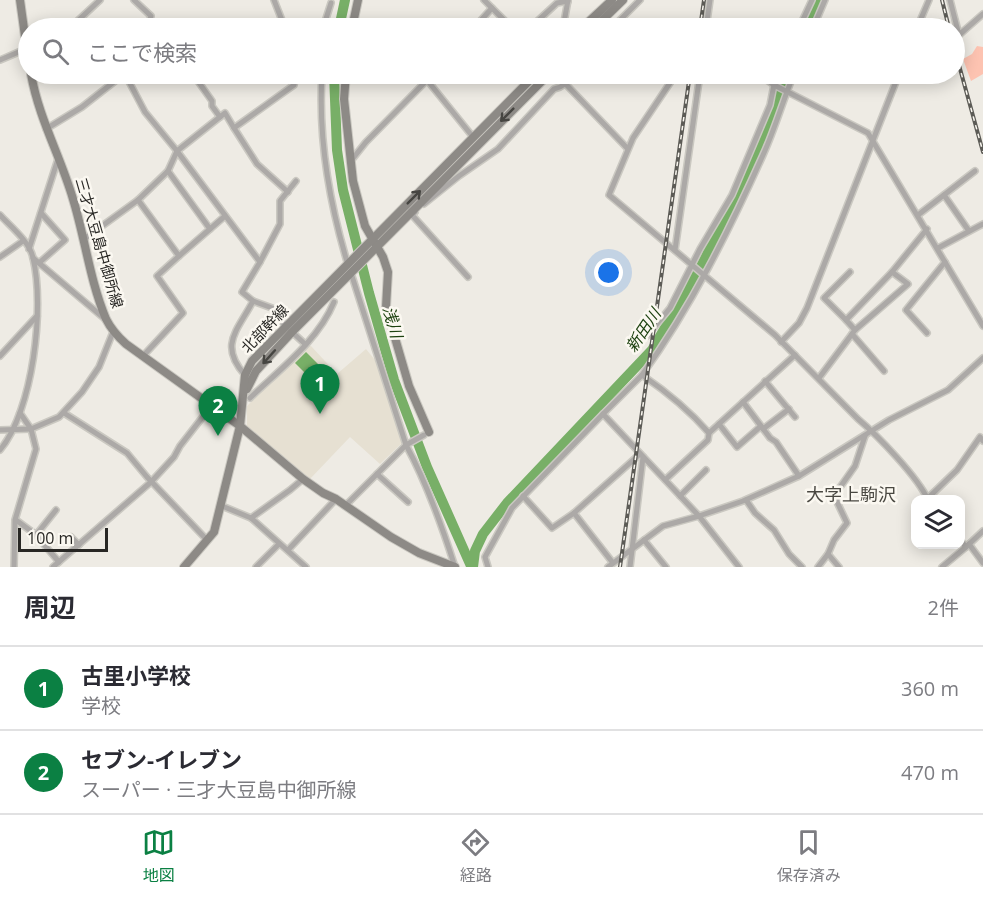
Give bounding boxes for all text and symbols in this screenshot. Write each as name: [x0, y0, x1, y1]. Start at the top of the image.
search box: [18, 18, 965, 84]
icon: search: [39, 35, 72, 68]
text: ここで検索: [87, 37, 197, 67]
one-way arrow: [500, 108, 515, 122]
street label: 三才大豆島中御所線: [72, 175, 128, 310]
one-way arrow: [406, 190, 421, 204]
your location: [594, 258, 623, 287]
street label: 北部幹線: [236, 300, 292, 357]
water label: 新田川: [620, 302, 667, 356]
water label: 浅川: [378, 304, 409, 342]
one-way arrow: [262, 349, 276, 364]
pin: 1: [300, 364, 340, 414]
pin: 2: [198, 386, 238, 436]
district label: 大字上駒沢: [806, 482, 896, 506]
map controls: [911, 495, 965, 549]
button: layers: [911, 495, 965, 549]
scale bar: [18, 525, 108, 552]
text: 100 m: [27, 527, 73, 549]
text: 周辺: [24, 589, 76, 625]
text: 2件: [928, 594, 959, 621]
text: 古里小学校: [81, 660, 191, 690]
text: 1: [38, 675, 49, 702]
text: 360 m: [901, 675, 959, 702]
text: 学校: [81, 692, 121, 719]
text: セブン-イレブン: [81, 744, 242, 774]
text: 2: [38, 759, 49, 786]
text: 470 m: [901, 759, 959, 786]
text: スーパー · 三才大豆島中御所線: [81, 776, 356, 803]
tab: 地図: [142, 826, 175, 886]
tab: 経路: [459, 826, 492, 886]
tab: 保存済み: [777, 826, 841, 886]

